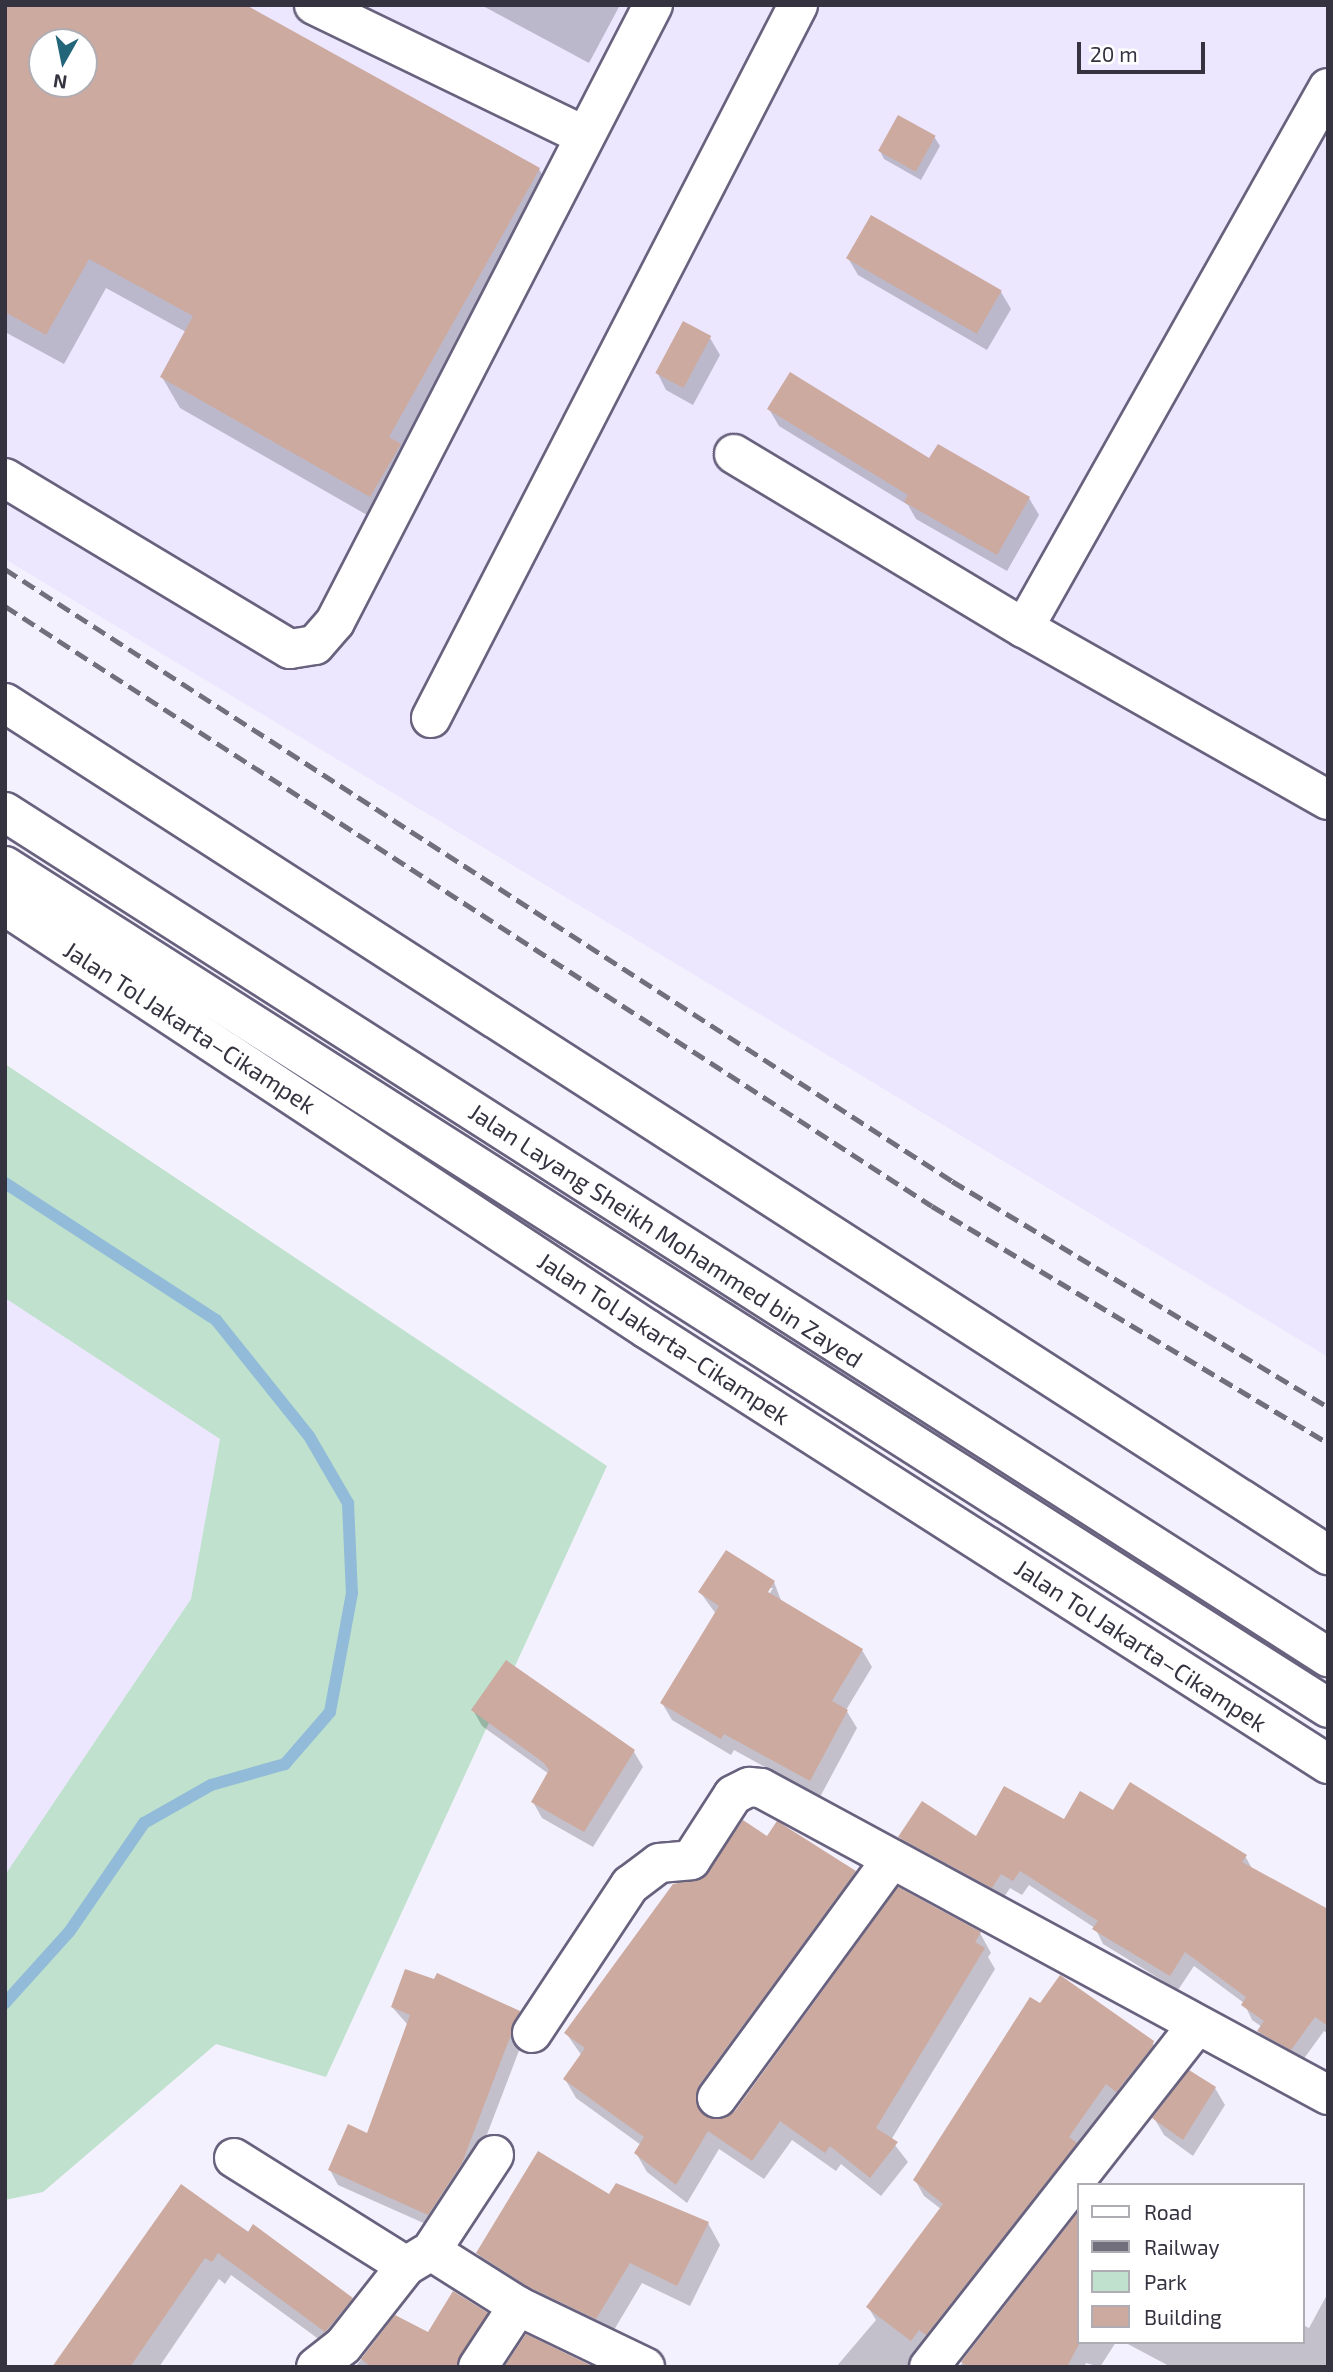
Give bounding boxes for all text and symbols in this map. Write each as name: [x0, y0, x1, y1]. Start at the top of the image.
north arrow: [28, 28, 98, 98]
scale bar: [1081, 28, 1209, 72]
text: 20 m: [1090, 41, 1138, 66]
text: N: [51, 70, 69, 95]
street label: Jalan Tol Jakarta–Cikampek: [58, 934, 322, 1120]
street label: Jalan Layang Sheikh Mohammed bin Zayed: [464, 1097, 868, 1373]
street label: Jalan Tol Jakarta–Cikampek: [532, 1245, 796, 1431]
street label: Jalan Tol Jakarta–Cikampek: [1009, 1552, 1273, 1738]
legend: [1078, 2183, 1305, 2344]
text: Road: [1144, 2199, 1192, 2224]
text: Railway: [1144, 2234, 1220, 2259]
text: Park: [1144, 2269, 1187, 2294]
text: Building: [1144, 2304, 1222, 2329]

